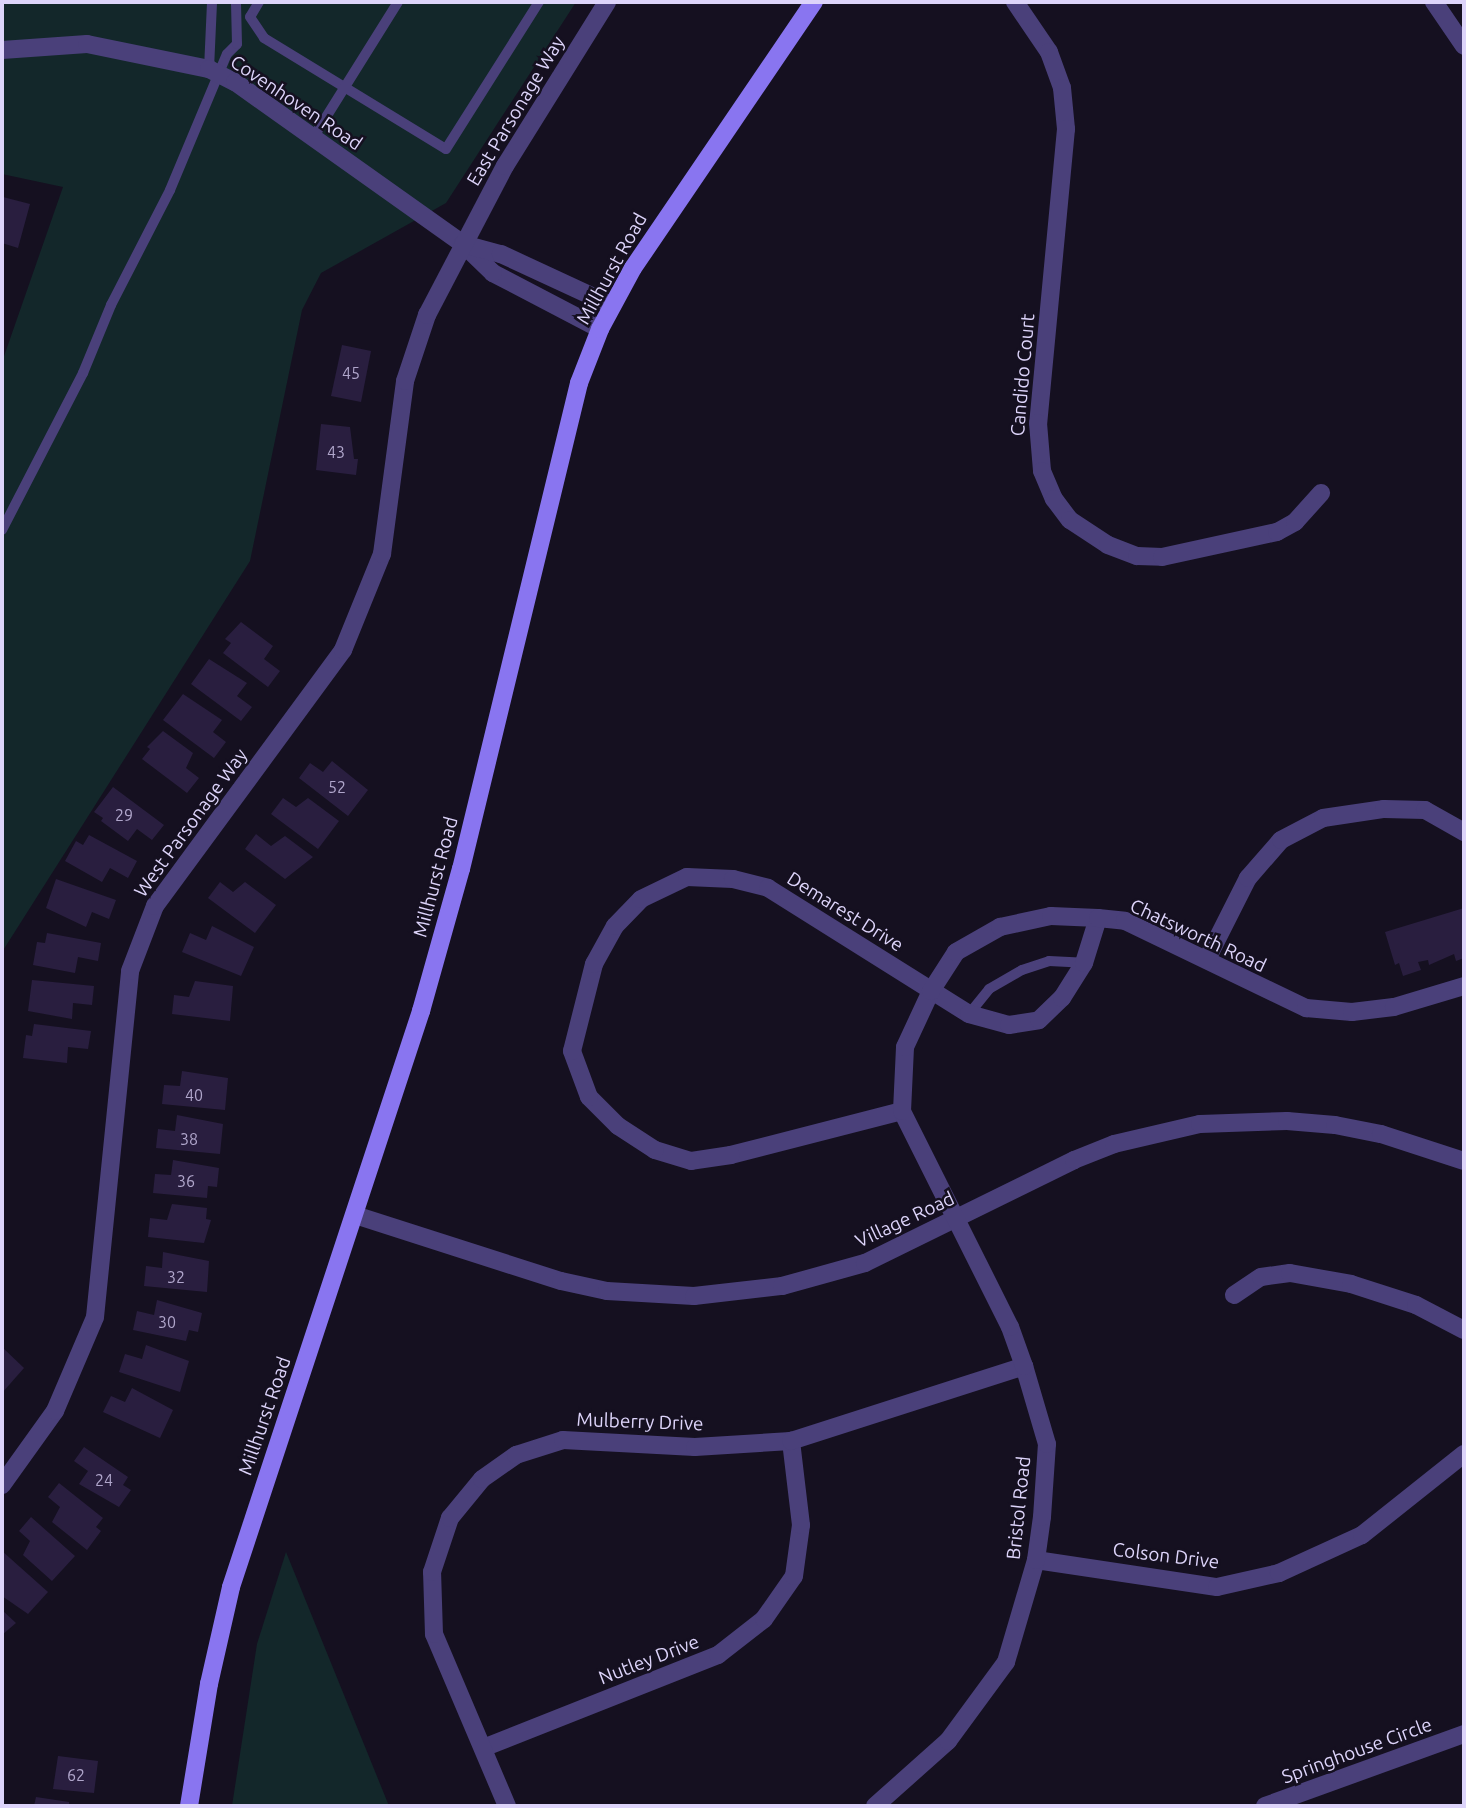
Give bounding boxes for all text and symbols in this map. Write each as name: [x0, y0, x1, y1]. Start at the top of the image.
street label: East Parsonage Way: [462, 32, 570, 190]
street label: Covenhoven Road: [226, 51, 366, 155]
street label: Millhurst Road: [572, 209, 652, 329]
street label: Candido Court: [1006, 313, 1040, 437]
house number: 45: [342, 363, 360, 383]
house number: 43: [327, 442, 345, 462]
street label: West Parsonage Way: [130, 744, 252, 902]
house number: 52: [328, 777, 346, 797]
house number: 29: [115, 805, 133, 825]
street label: Millhurst Road: [409, 814, 463, 940]
street label: Demarest Drive: [783, 867, 907, 957]
street label: Chatsworth Road: [1126, 895, 1270, 977]
house number: 40: [185, 1085, 203, 1105]
house number: 38: [180, 1129, 198, 1149]
house number: 36: [177, 1171, 195, 1191]
street label: Village Road: [852, 1187, 958, 1253]
house number: 32: [167, 1267, 185, 1287]
house number: 30: [158, 1312, 176, 1332]
street label: Millhurst Road: [234, 1354, 296, 1478]
street label: Mulberry Drive: [576, 1408, 704, 1436]
street label: Bristol Road: [1002, 1455, 1036, 1561]
house number: 24: [95, 1470, 113, 1490]
street label: Colson Drive: [1111, 1538, 1221, 1574]
street label: Nutley Drive: [596, 1630, 702, 1690]
street label: Springhouse Circle: [1279, 1713, 1435, 1789]
house number: 62: [67, 1765, 85, 1785]

